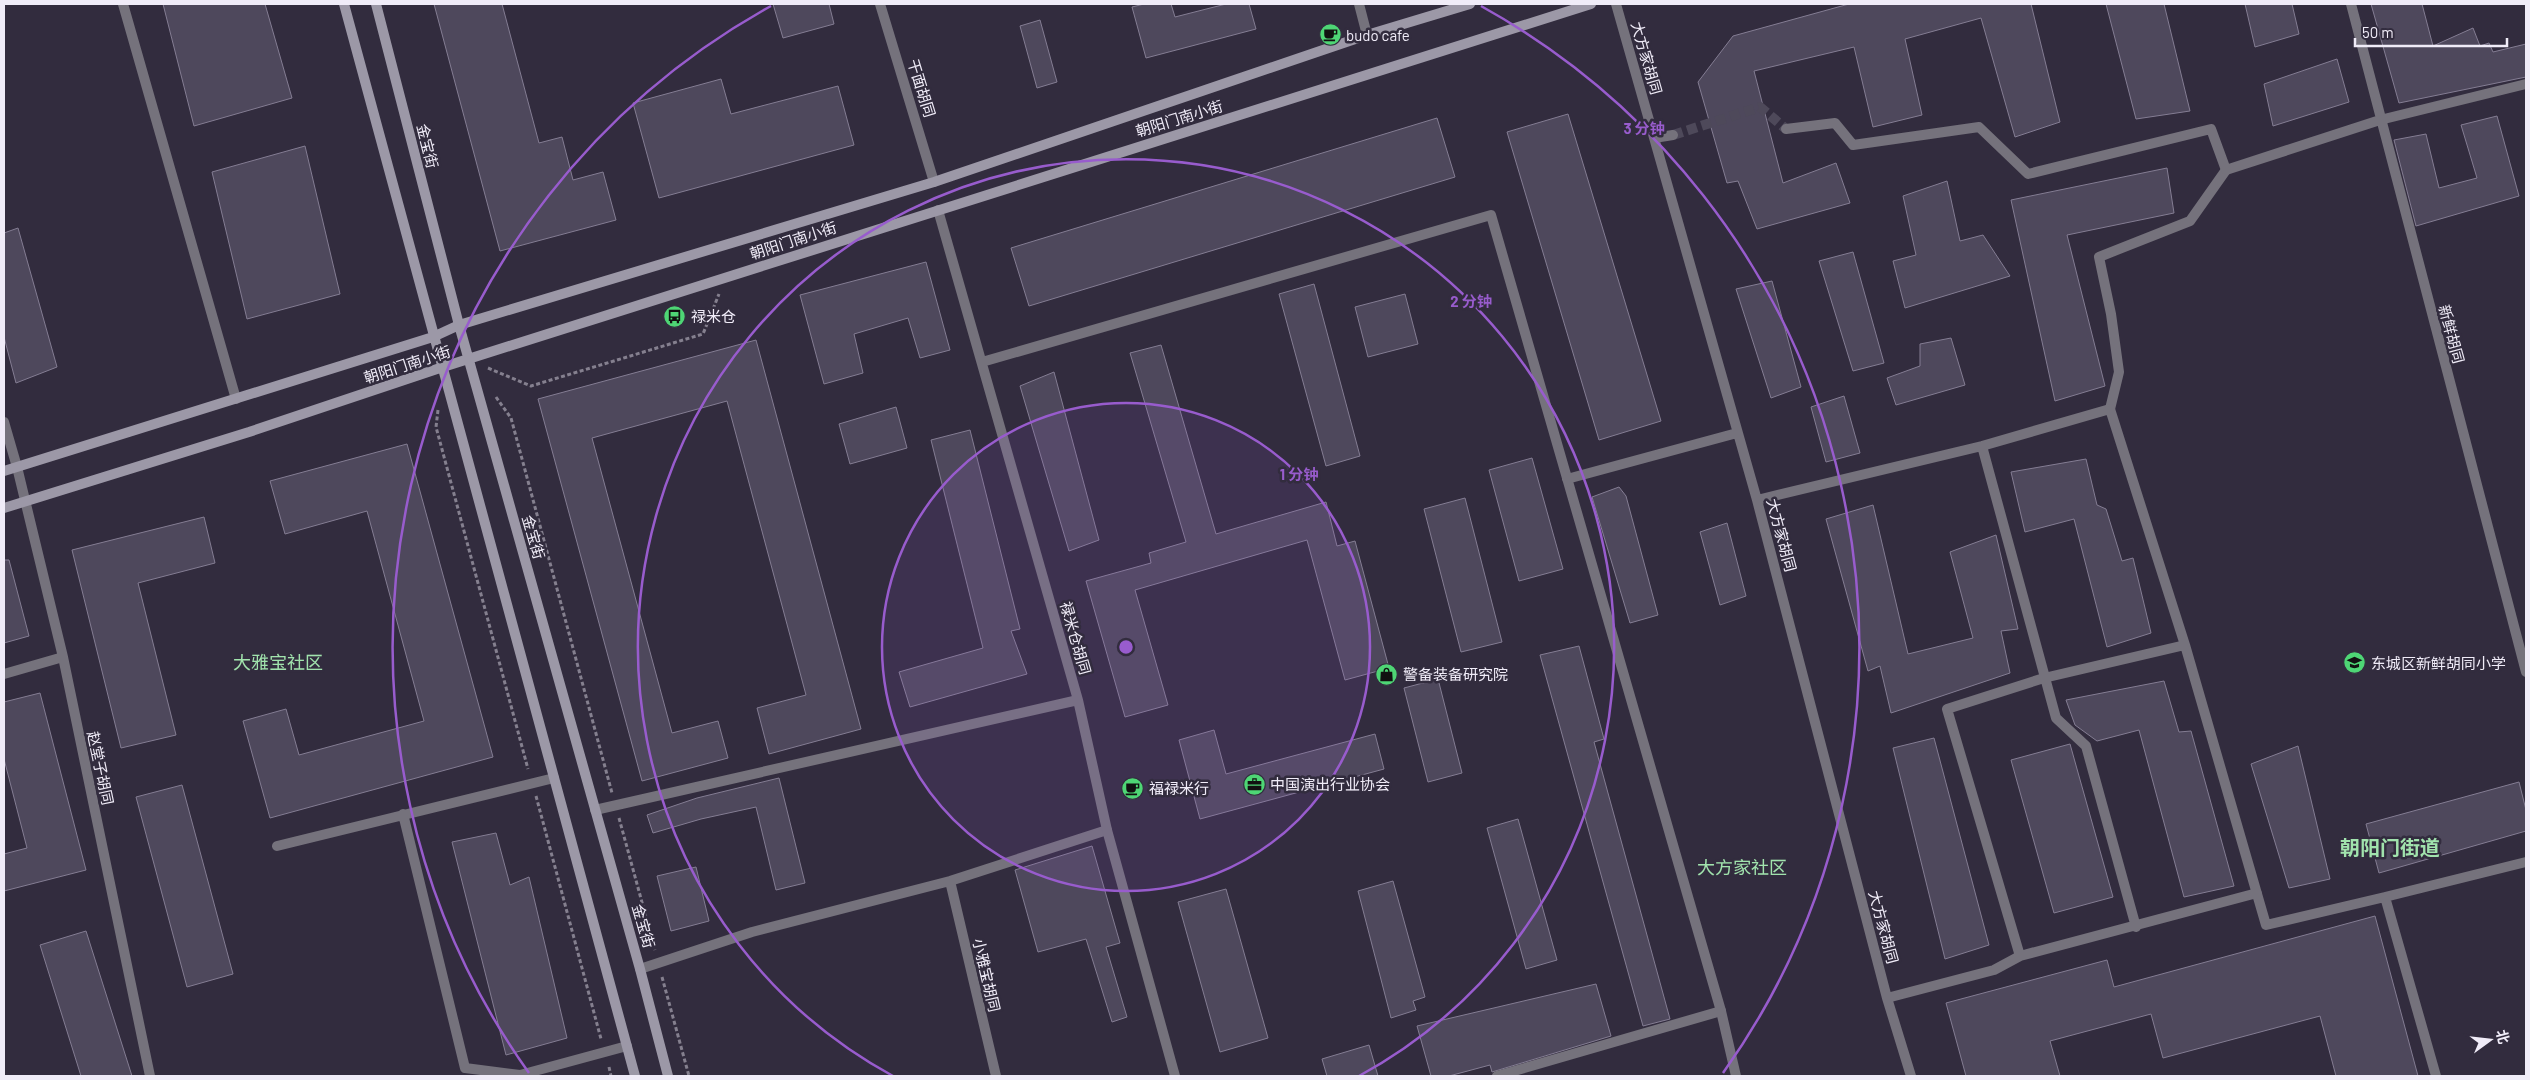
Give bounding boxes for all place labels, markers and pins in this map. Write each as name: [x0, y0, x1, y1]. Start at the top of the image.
cafe icon: budo cafe: [1318, 23, 1342, 47]
place label: budo cafe: [1346, 26, 1410, 44]
bus stop icon: 禄米仓: [663, 304, 687, 328]
place label: 禄米仓: [691, 307, 736, 325]
centre of rings: [1117, 638, 1135, 656]
school or university icon: 东城区新鲜胡同小学: [2343, 651, 2367, 675]
place label: 东城区新鲜胡同小学: [2371, 654, 2506, 672]
shop icon: 警备装备研究院: [1375, 662, 1399, 686]
place label: 警备装备研究院: [1403, 665, 1508, 683]
office icon: 中国演出行业协会: [1242, 772, 1266, 796]
place label: 中国演出行业协会: [1270, 775, 1390, 793]
cafe icon: 福禄米行: [1121, 776, 1145, 800]
place label: 福禄米行: [1149, 779, 1209, 797]

